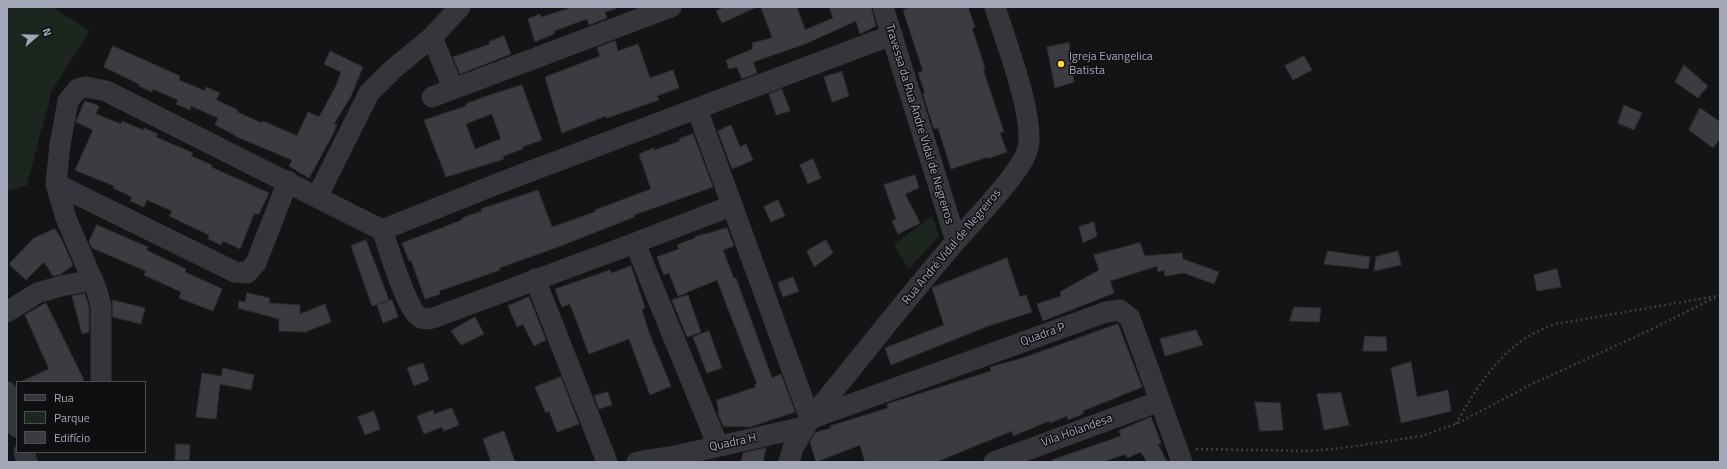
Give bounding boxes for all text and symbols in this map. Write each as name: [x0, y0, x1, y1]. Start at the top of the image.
north arrow: [16, 16, 56, 56]
street label: Travessa da Rua Andre Vidal de Negreiros: [882, 22, 956, 226]
text: N: [38, 26, 56, 38]
place label: Igreja Evangelica Batista: [1069, 50, 1153, 78]
marker: Igreja Evangelica Batista: [1056, 59, 1066, 69]
street label: Rua André Vidal de Negreiros: [899, 186, 1005, 308]
street label: Quadra P: [1019, 320, 1067, 350]
legend: [16, 381, 146, 453]
text: Rua: [54, 388, 74, 407]
text: Parque: [54, 408, 90, 427]
street label: Vila Holandesa: [1039, 411, 1115, 451]
text: Edifício: [54, 428, 90, 447]
street label: Quadra H: [708, 431, 758, 455]

